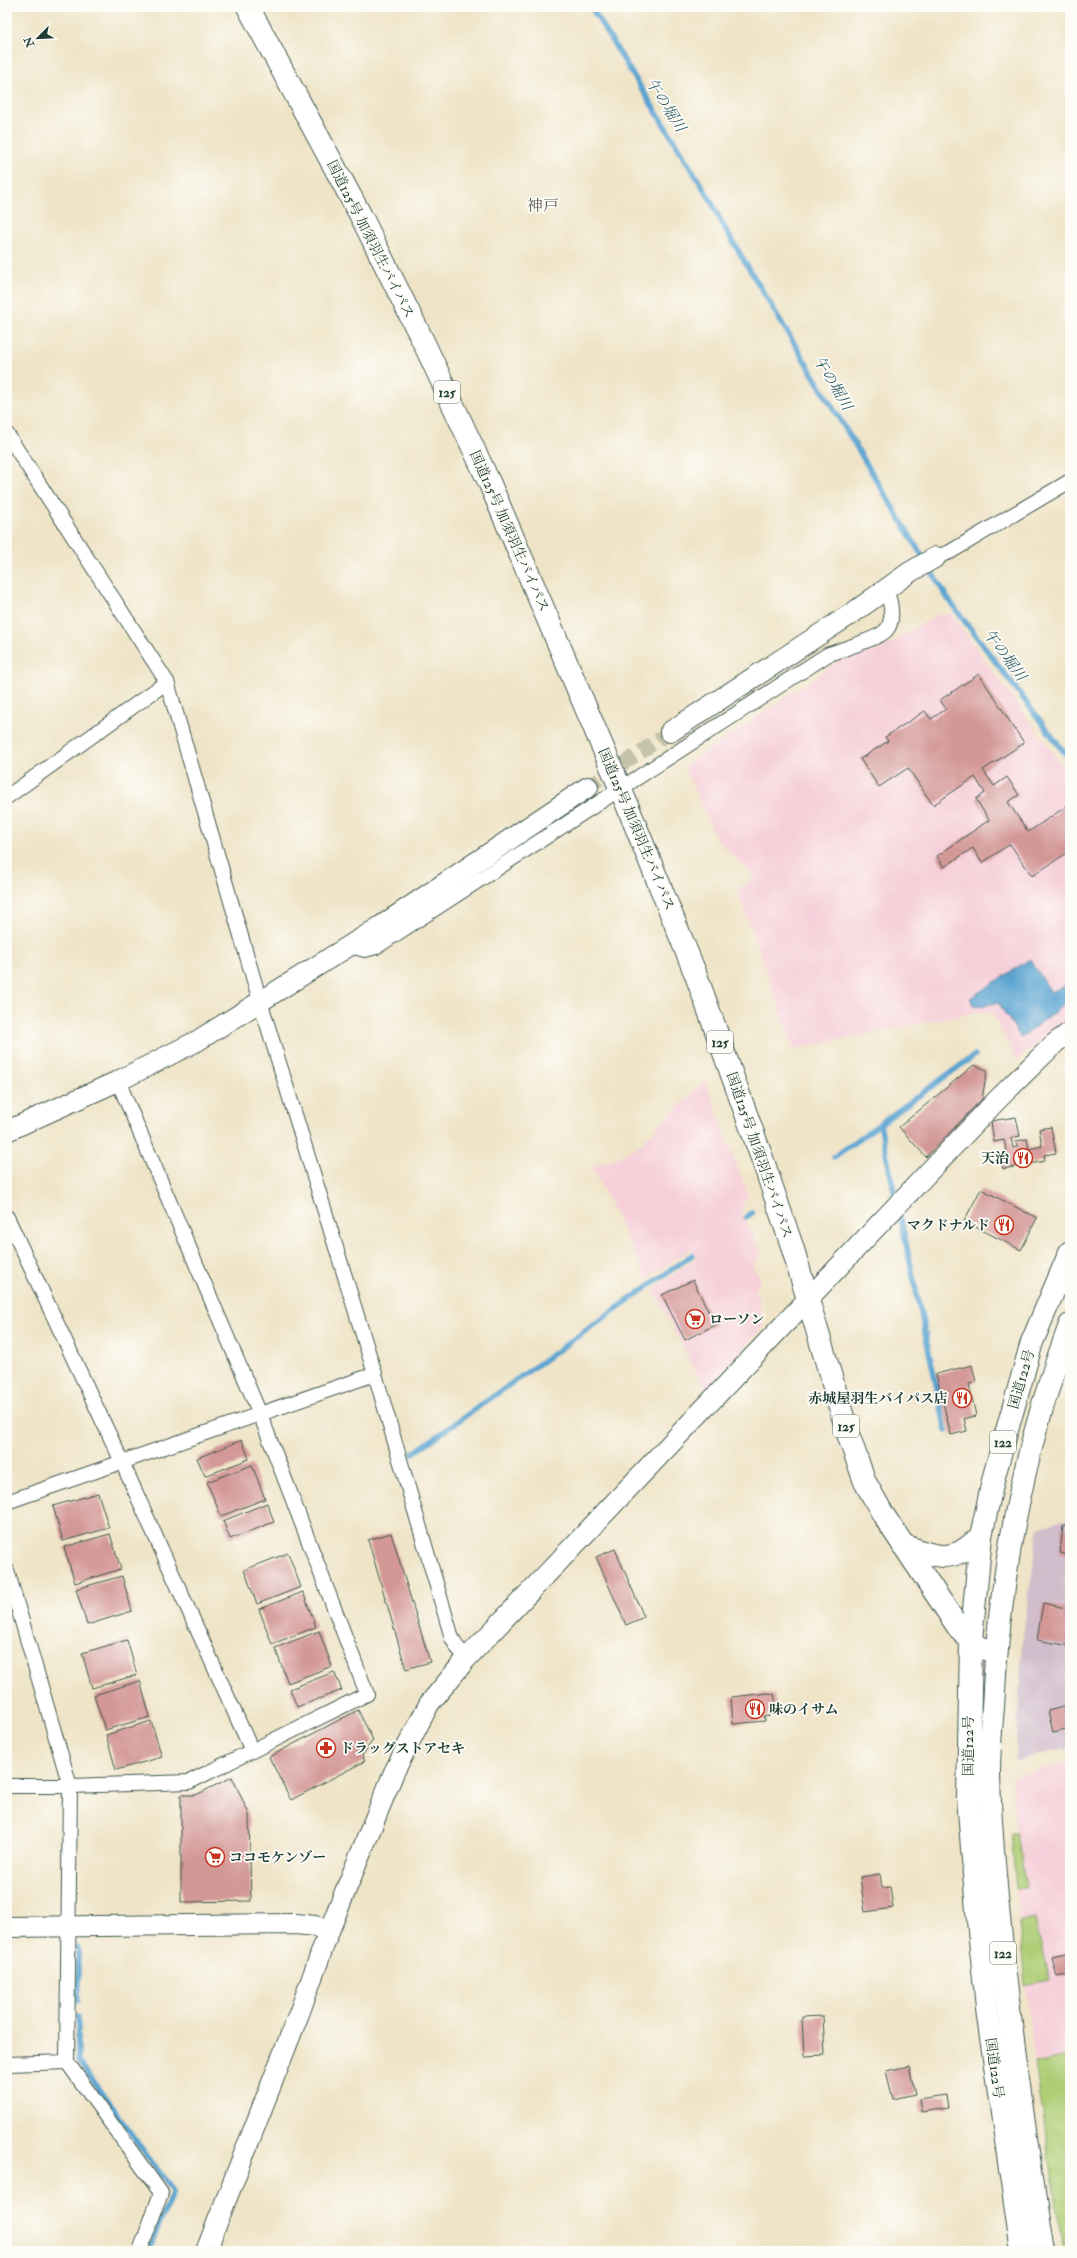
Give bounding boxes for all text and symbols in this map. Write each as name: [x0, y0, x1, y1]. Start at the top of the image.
north arrow: [18, 18, 58, 58]
text: N: [21, 34, 38, 50]
water label: 午の堀川: [642, 75, 691, 137]
street label: 国道125号 加須羽生バイパス: [323, 157, 418, 321]
district label: 神戸: [527, 196, 559, 216]
water label: 午の堀川: [809, 353, 857, 416]
road number: 125: [434, 381, 460, 403]
street label: 国道125号 加須羽生バイパス: [466, 448, 553, 615]
water label: 午の堀川: [979, 626, 1031, 687]
street label: 国道125号 加須羽生バイパス: [595, 745, 679, 913]
road number: 125: [707, 1031, 733, 1053]
street label: 国道125号 加須羽生バイパス: [723, 1070, 796, 1241]
restaurant icon: 天治: [1012, 1147, 1034, 1169]
place label: 天治: [981, 1150, 1009, 1167]
restaurant icon: マクドナルド: [993, 1214, 1015, 1236]
place label: マクドナルド: [907, 1217, 990, 1234]
supermarket icon: ローソン: [684, 1308, 706, 1330]
place label: ローソン: [709, 1311, 764, 1328]
street label: 国道122号: [1005, 1347, 1038, 1411]
restaurant icon: 赤城屋羽生バイパス店: [951, 1387, 973, 1409]
place label: 赤城屋羽生バイパス店: [808, 1390, 948, 1407]
road number: 125: [833, 1415, 859, 1437]
road number: 122: [990, 1431, 1016, 1453]
restaurant icon: 味のイサム: [744, 1698, 766, 1720]
place label: 味のイサム: [769, 1701, 838, 1718]
street label: 国道122号: [960, 1715, 977, 1777]
pharmacy icon: ドラッグストアセキ: [315, 1737, 337, 1759]
place label: ドラッグストアセキ: [340, 1740, 465, 1757]
supermarket icon: ココモケンゾー: [204, 1846, 226, 1868]
place label: ココモケンゾー: [229, 1849, 326, 1866]
road number: 122: [990, 1942, 1016, 1964]
street label: 国道122号: [982, 2037, 1007, 2100]

